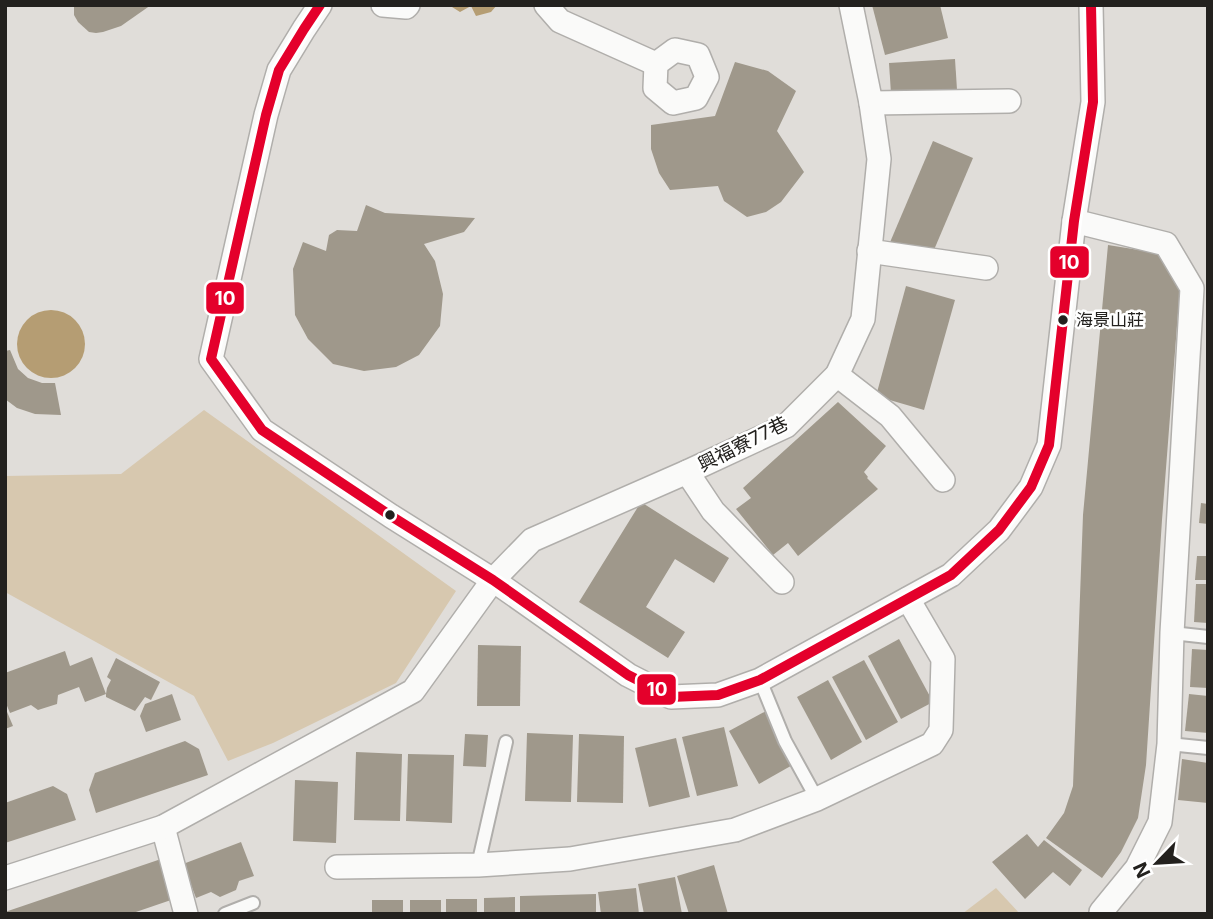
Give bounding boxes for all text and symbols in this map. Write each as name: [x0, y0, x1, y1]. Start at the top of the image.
line badge: 10: [1049, 245, 1090, 279]
text: 10: [1058, 251, 1080, 274]
line badge: 10: [205, 281, 245, 315]
text: 10: [214, 287, 236, 310]
place label: 海景山莊: [1076, 310, 1144, 330]
marker: 海景山莊: [1056, 313, 1070, 327]
street label: 興福寮77巷: [694, 412, 792, 476]
unlabelled marker: [383, 508, 397, 522]
line badge: 10: [636, 673, 677, 706]
text: 10: [646, 678, 668, 701]
north arrow: [1122, 828, 1192, 898]
text: N: [1129, 859, 1156, 881]

